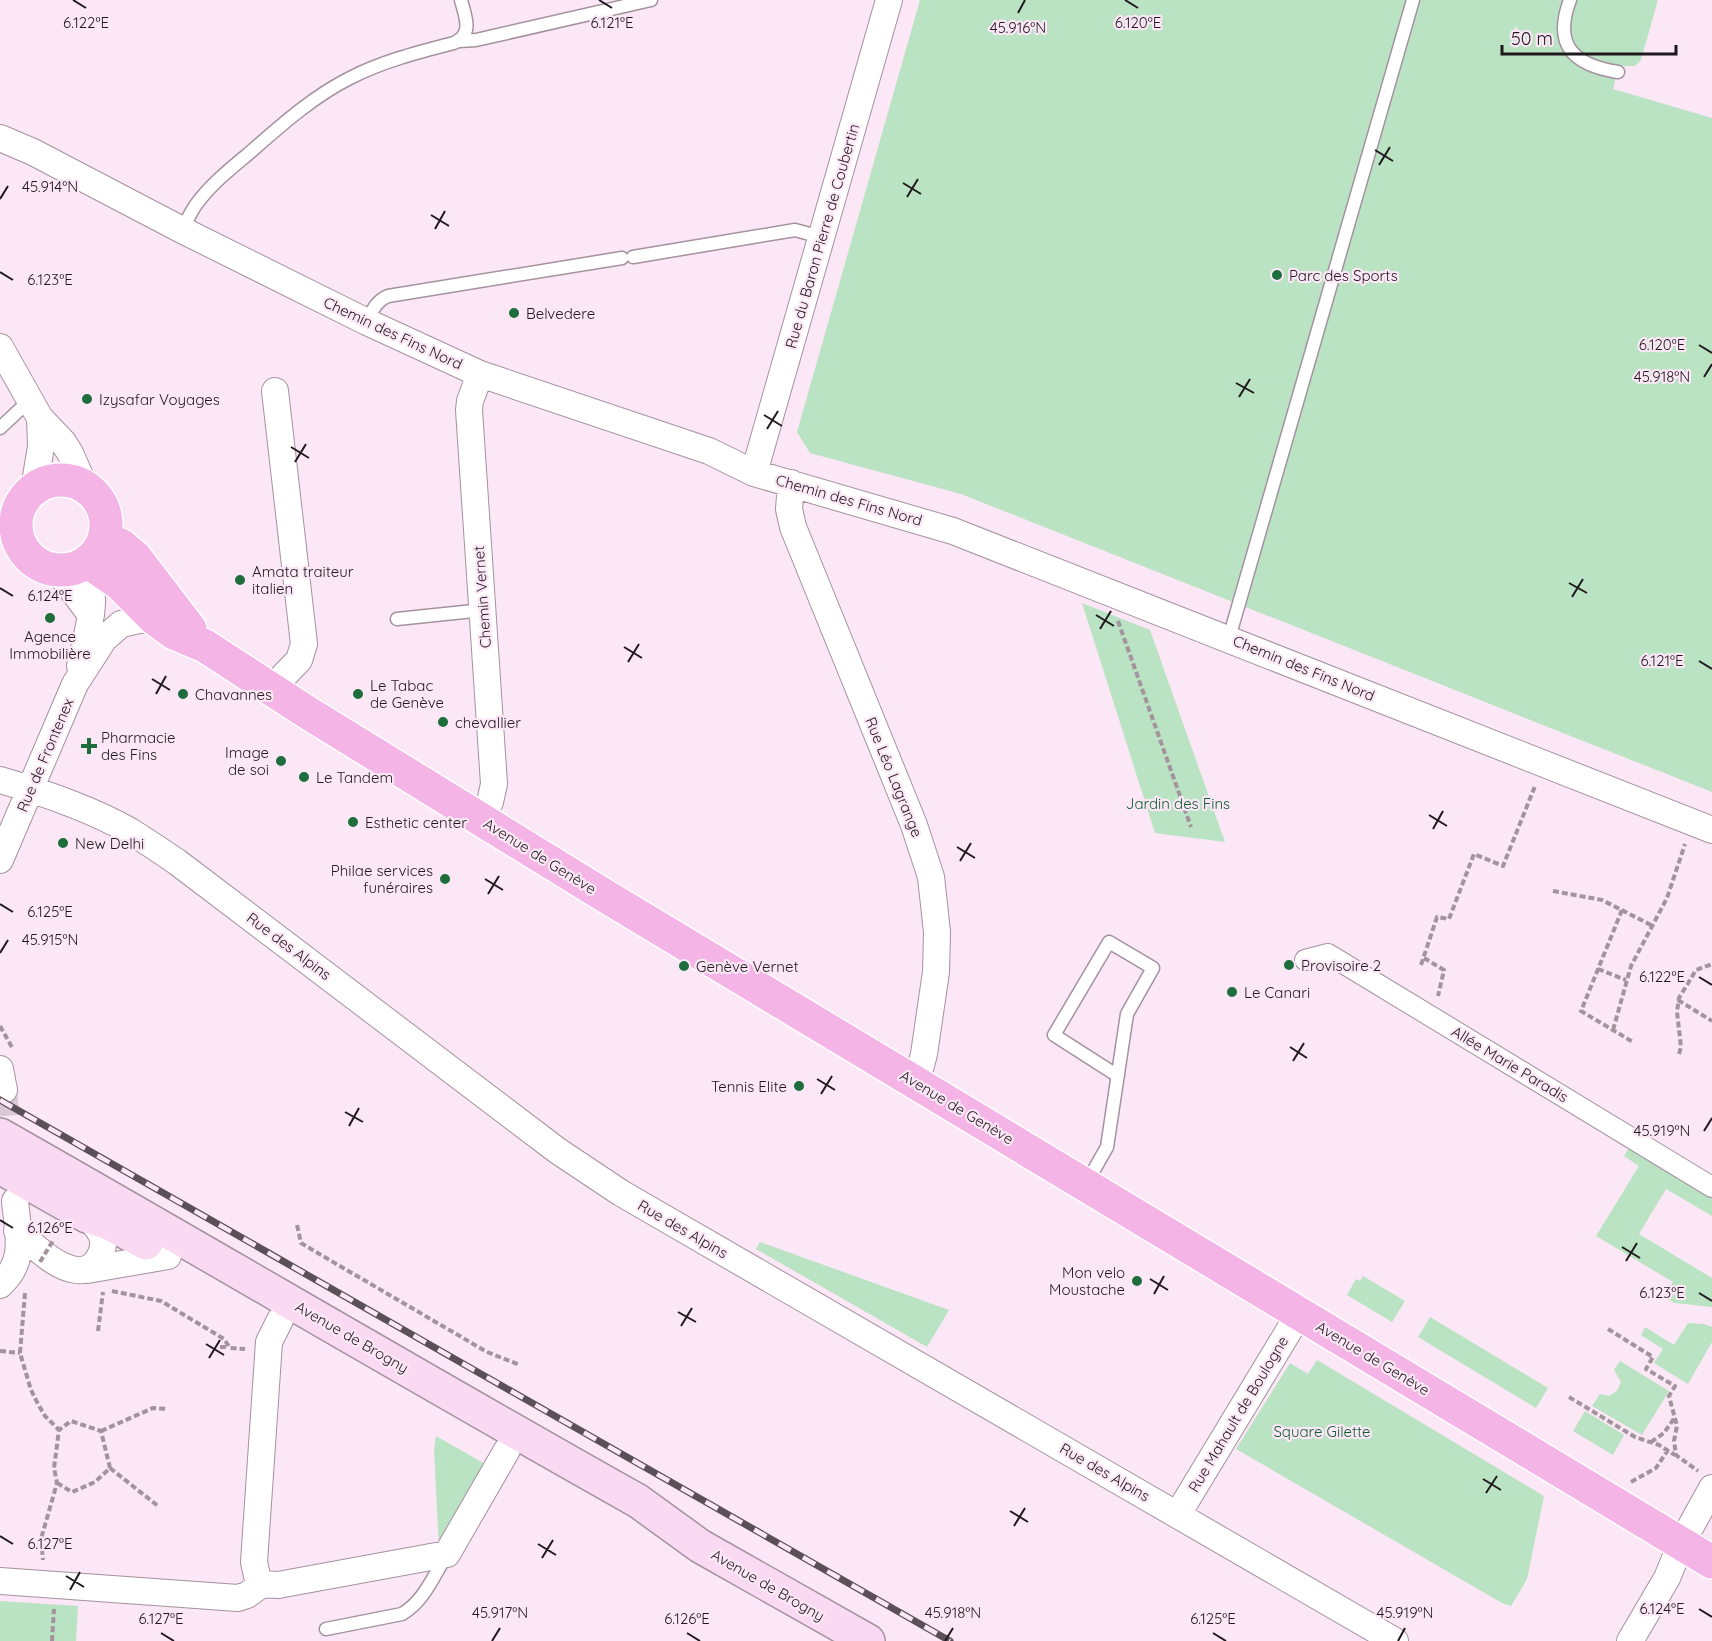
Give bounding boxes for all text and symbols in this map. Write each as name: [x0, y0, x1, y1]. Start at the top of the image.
text: 6.122°E: [63, 13, 109, 32]
text: 6.121°E: [590, 13, 634, 32]
text: 6.120°E: [1115, 13, 1161, 32]
text: 45.916°N: [990, 18, 1046, 37]
scale bar: [1502, 18, 1676, 56]
text: 50 m: [1511, 27, 1553, 50]
street label: Rue du Baron Pierre de Coubertin: [781, 121, 863, 351]
text: 45.914°N: [22, 177, 78, 196]
place label: Parc des Sports: [1289, 266, 1398, 285]
marker: Parc des Sports: [1270, 268, 1284, 282]
text: 6.123°E: [27, 270, 73, 289]
street label: Chemin des Fins Nord: [320, 292, 466, 374]
place label: Belvedere: [526, 304, 595, 323]
marker: Belvedere: [507, 306, 521, 320]
text: 6.120°E: [1639, 335, 1685, 354]
text: 45.918°N: [1634, 367, 1690, 386]
place label: Izysafar Voyages: [99, 390, 220, 409]
marker: Izysafar Voyages: [80, 392, 94, 406]
street label: Chemin des Fins Nord: [774, 470, 924, 530]
street label: Chemin Vernet: [469, 545, 495, 649]
place label: Amata traiteur italien: [252, 562, 354, 598]
marker: Amata traiteur italien: [233, 573, 247, 587]
text: 6.124°E: [27, 586, 73, 605]
marker: Agence Immobilière: [43, 611, 57, 625]
place label: Agence Immobilière: [9, 627, 91, 663]
street label: Chemin des Fins Nord: [1230, 631, 1378, 705]
text: 6.121°E: [1640, 651, 1684, 670]
place label: Le Tabac de Genève: [370, 676, 444, 712]
place label: Chavannes: [195, 685, 272, 704]
marker: Chavannes: [176, 687, 190, 701]
marker: Le Tabac de Genève: [351, 687, 365, 701]
street label: Rue de Frontenex: [12, 695, 78, 815]
place label: chevallier: [455, 713, 521, 732]
street label: Rue Léo Lagrange: [861, 714, 927, 840]
marker: chevallier: [436, 715, 450, 729]
place label: Pharmacie des Fins: [101, 728, 176, 764]
marker: Pharmacie des Fins: [82, 739, 96, 753]
place label: Image de soi: [225, 743, 269, 779]
marker: Image de soi: [274, 754, 288, 768]
place label: Le Tandem: [316, 768, 393, 787]
marker: Le Tandem: [297, 770, 311, 784]
park label: Jardin des Fins: [1126, 794, 1230, 813]
place label: Esthetic center: [365, 813, 467, 832]
street label: Avenue de Genève: [480, 814, 600, 898]
marker: Esthetic center: [346, 815, 360, 829]
place label: New Delhi: [75, 834, 144, 853]
marker: New Delhi: [56, 836, 70, 850]
place label: Philae services funéraires: [331, 861, 433, 897]
marker: Philae services funéraires: [438, 872, 452, 886]
text: 6.125°E: [27, 902, 73, 921]
street label: Rue des Alpins: [243, 908, 335, 984]
text: 45.915°N: [22, 930, 78, 949]
place label: Provisoire 2: [1301, 956, 1381, 975]
place label: Genève Vernet: [696, 957, 799, 976]
marker: Provisoire 2: [1282, 958, 1296, 972]
marker: Genève Vernet: [677, 959, 691, 973]
text: 6.122°E: [1639, 967, 1685, 986]
place label: Le Canari: [1244, 983, 1310, 1002]
marker: Le Canari: [1225, 985, 1239, 999]
street label: Allée Marie Paradis: [1448, 1022, 1572, 1106]
street label: Avenue de Genève: [897, 1066, 1017, 1148]
place label: Tennis Elite: [711, 1077, 787, 1096]
marker: Tennis Elite: [792, 1079, 806, 1093]
text: 45.919°N: [1634, 1121, 1690, 1140]
street label: Rue des Alpins: [635, 1196, 731, 1262]
text: 6.126°E: [27, 1218, 73, 1237]
place label: Mon velo Moustache: [1049, 1263, 1125, 1299]
marker: Mon velo Moustache: [1130, 1274, 1144, 1288]
text: 6.123°E: [1639, 1283, 1685, 1302]
street label: Avenue de Brogny: [292, 1297, 412, 1377]
street label: Avenue de Genève: [1313, 1317, 1433, 1399]
street label: Rue Mahault de Boulogne: [1184, 1332, 1292, 1496]
park label: Square Gilette: [1273, 1422, 1371, 1441]
street label: Rue des Alpins: [1057, 1439, 1153, 1505]
text: 6.127°E: [28, 1534, 72, 1553]
street label: Avenue de Brogny: [708, 1545, 828, 1625]
text: 6.124°E: [1639, 1599, 1685, 1618]
text: 45.917°N: [472, 1603, 528, 1622]
text: 45.918°N: [925, 1603, 981, 1622]
text: 45.919°N: [1377, 1603, 1433, 1622]
text: 6.127°E: [139, 1609, 183, 1628]
text: 6.126°E: [664, 1609, 710, 1628]
text: 6.125°E: [1190, 1609, 1236, 1628]

